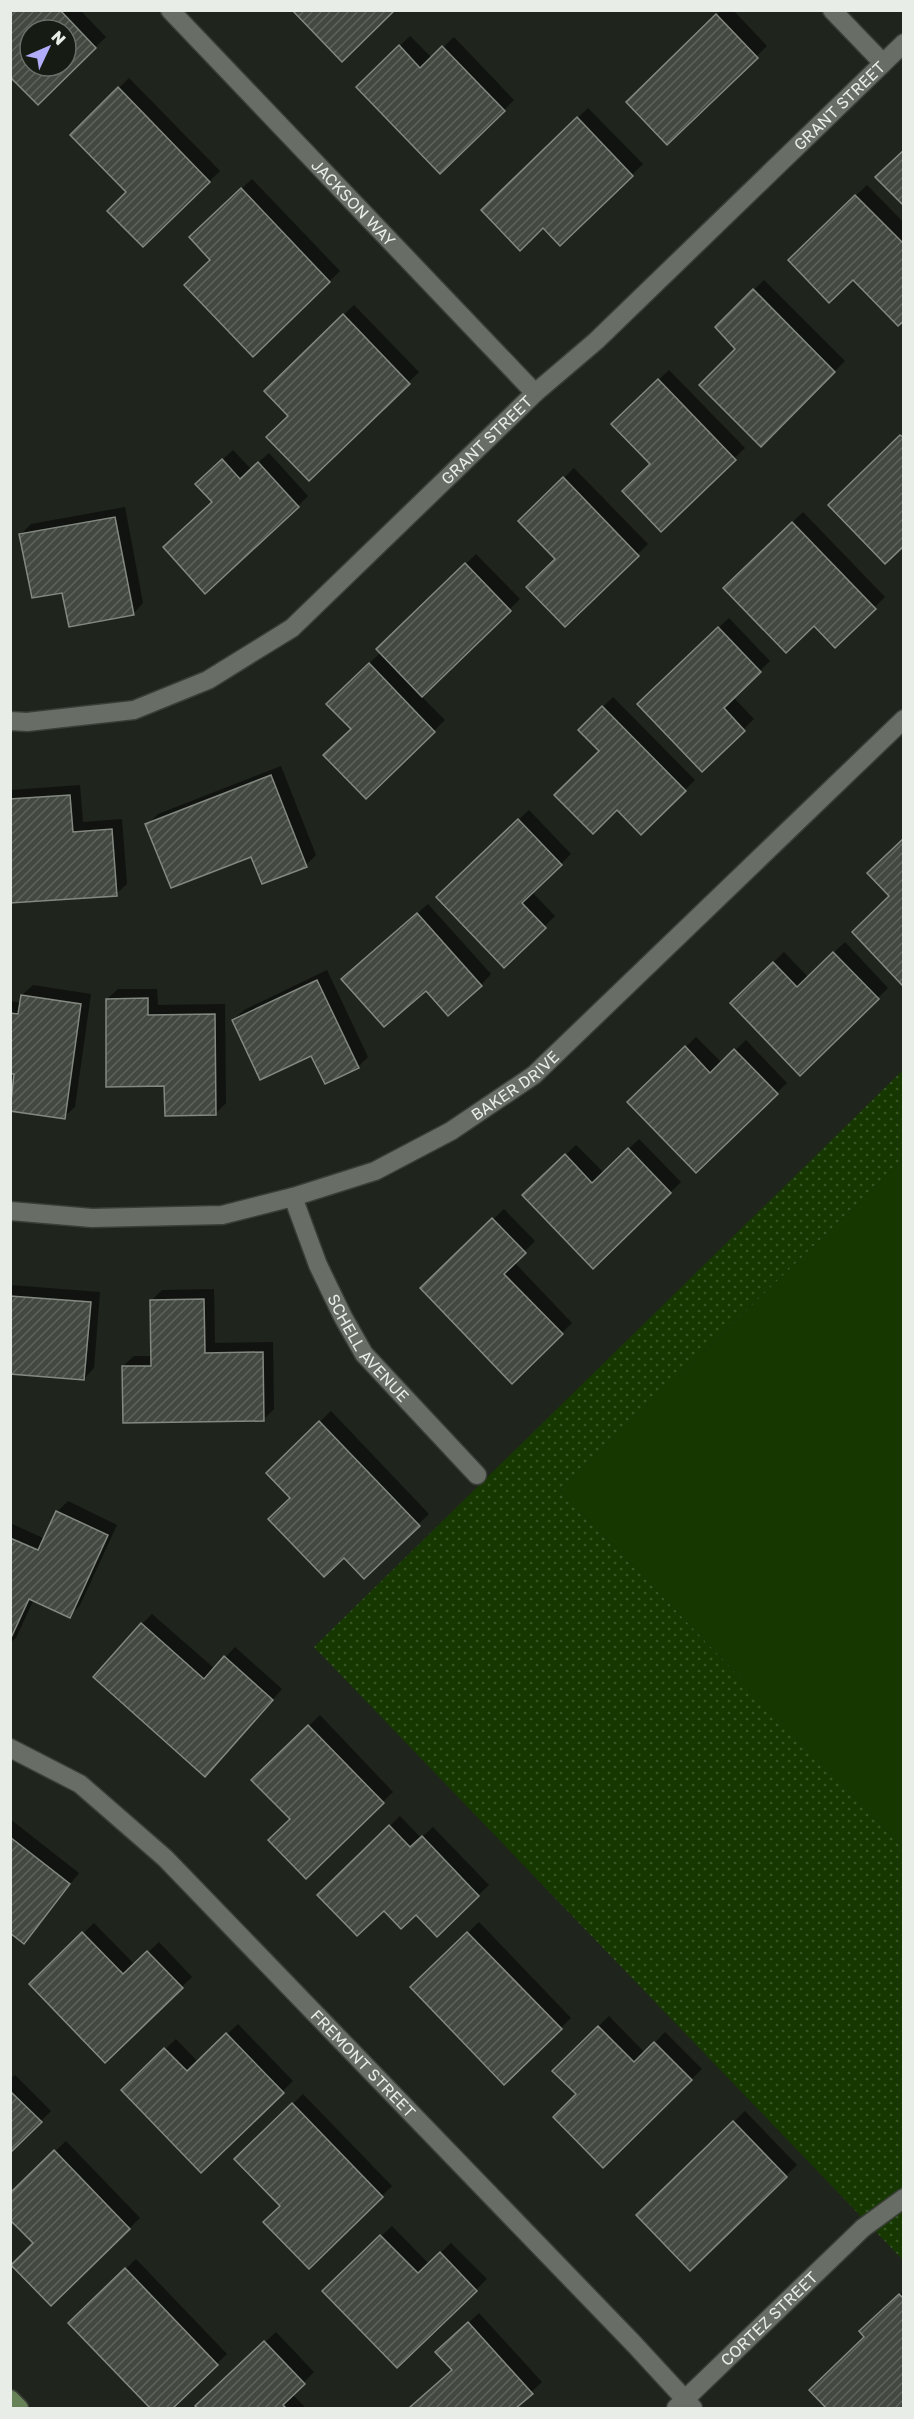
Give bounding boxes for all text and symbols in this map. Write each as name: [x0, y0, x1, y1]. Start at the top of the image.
north arrow: [18, 18, 78, 78]
text: N: [47, 26, 70, 49]
street label: GRANT STREET: [789, 57, 889, 154]
street label: JACKSON WAY: [307, 155, 400, 251]
street label: GRANT STREET: [437, 391, 537, 489]
street label: BAKER DRIVE: [467, 1047, 563, 1125]
street label: SCHELL AVENUE: [323, 1291, 413, 1406]
street label: FREMONT STREET: [307, 2005, 420, 2122]
street label: CORTEZ STREET: [716, 2267, 822, 2370]

